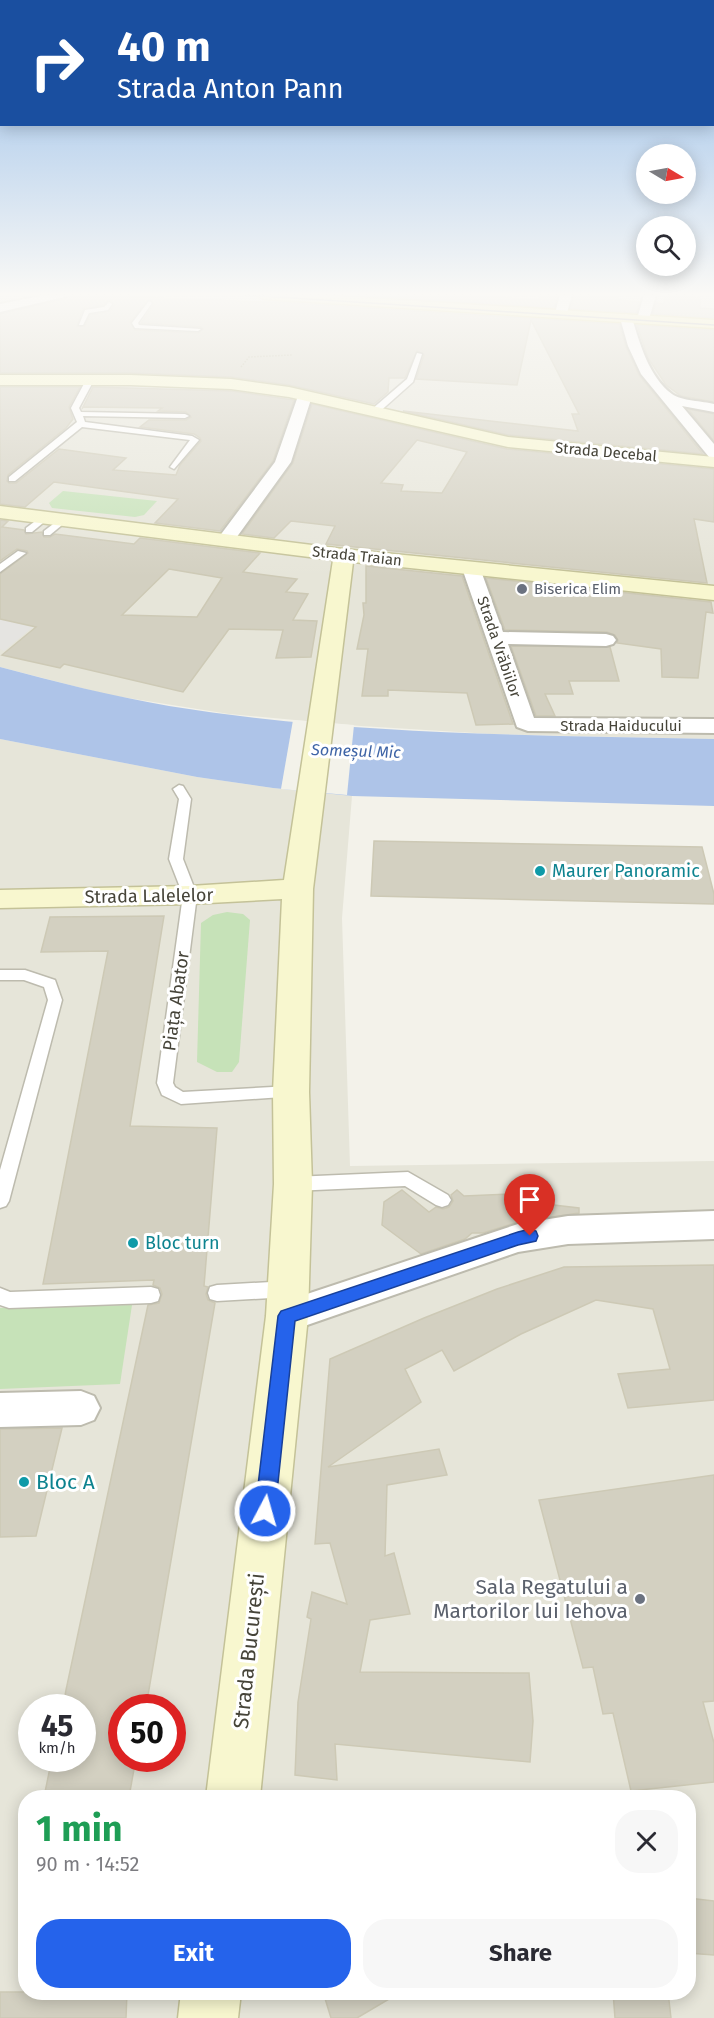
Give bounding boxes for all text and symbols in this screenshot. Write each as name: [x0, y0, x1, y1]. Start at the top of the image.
text: 40 m: [117, 22, 211, 72]
icon: right: [18, 24, 96, 102]
text: Strada Anton Pann: [117, 73, 344, 105]
north arrow: [636, 144, 696, 204]
map controls: [636, 144, 696, 276]
button: search: [636, 216, 696, 276]
street label: Strada Decebal: [554, 439, 658, 465]
street label: Strada Traian: [311, 542, 403, 570]
place label: Biserica Elim: [534, 580, 621, 598]
marker: Biserica Elim: [515, 582, 529, 596]
street label: Strada Vrăbiilor: [473, 594, 525, 700]
street label: Strada Haiducului: [560, 717, 682, 735]
water label: Someșul Mic: [310, 740, 401, 763]
place label: Maurer Panoramic: [552, 860, 700, 882]
marker: Maurer Panoramic: [533, 864, 547, 878]
street label: Strada Lalelelor: [84, 884, 214, 908]
street label: Piața Abator: [158, 950, 195, 1052]
pin: [504, 1174, 555, 1236]
icon: arrive: [513, 1183, 546, 1216]
place label: Bloc turn: [145, 1232, 219, 1254]
marker: Bloc turn: [126, 1236, 140, 1250]
place label: Bloc A: [36, 1469, 95, 1495]
marker: Bloc A: [17, 1475, 31, 1489]
position arrow: [233, 1479, 297, 1543]
street label: Strada București: [228, 1572, 270, 1730]
place label: Sala Regatului a Martorilor lui Iehova: [433, 1574, 628, 1624]
marker: Sala Regatului a Martorilor lui Iehova: [633, 1592, 647, 1606]
speed limit sign: 50: [108, 1694, 186, 1772]
text: 45: [41, 1708, 73, 1744]
text: km/h: [38, 1739, 76, 1757]
text: 1 min: [36, 1807, 123, 1851]
button: close: [615, 1810, 678, 1873]
text: 90 m · 14:52: [36, 1852, 139, 1876]
button: Exit: [36, 1919, 351, 1988]
button: Share: [363, 1919, 678, 1988]

